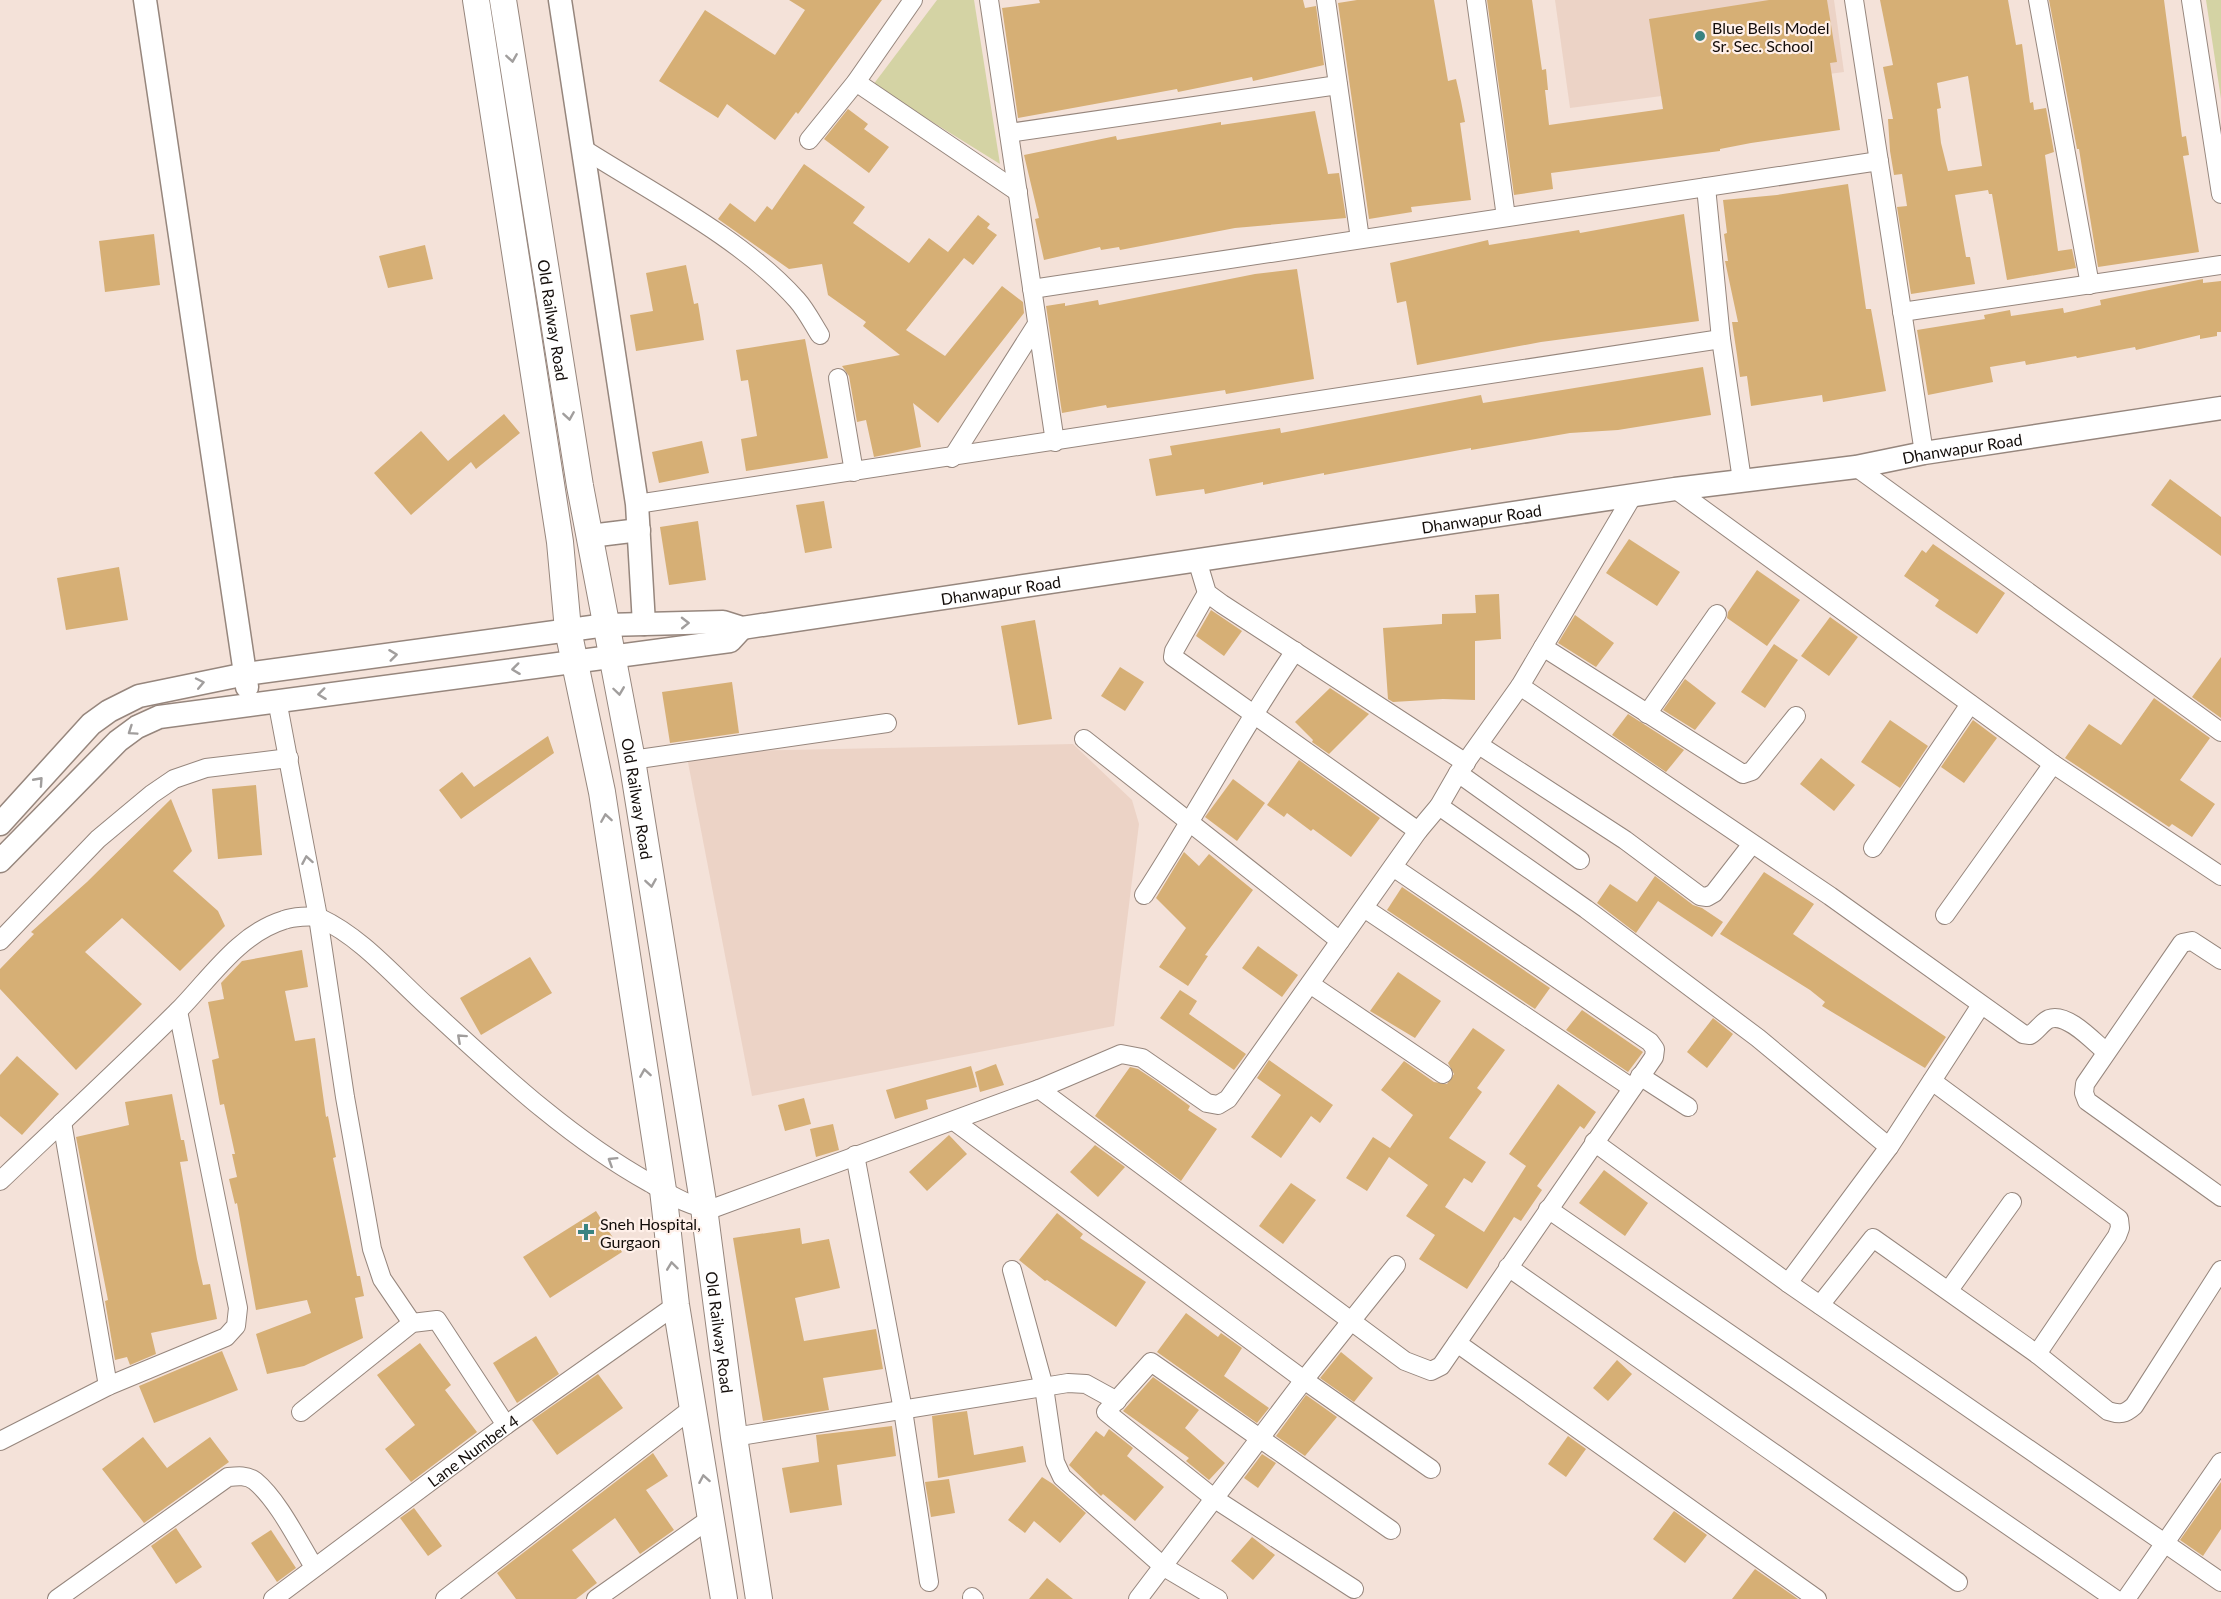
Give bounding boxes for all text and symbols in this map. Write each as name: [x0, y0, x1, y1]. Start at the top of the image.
place label: Blue Bells Model Sr. Sec. School: [1712, 18, 1830, 55]
marker: Blue Bells Model Sr. Sec. School: [1693, 29, 1707, 43]
one-way arrow: [506, 53, 518, 62]
street label: Old Railway Road: [535, 258, 573, 382]
one-way arrow: [563, 412, 575, 421]
street label: Dhanwapur Road: [1900, 429, 2023, 467]
street label: Dhanwapur Road: [1420, 500, 1543, 536]
street label: Dhanwapur Road: [939, 571, 1062, 608]
one-way arrow: [681, 617, 690, 629]
one-way arrow: [388, 649, 397, 661]
one-way arrow: [511, 662, 520, 674]
one-way arrow: [195, 677, 205, 690]
one-way arrow: [612, 686, 624, 695]
one-way arrow: [318, 687, 327, 700]
one-way arrow: [128, 724, 139, 735]
street label: Old Railway Road: [619, 736, 657, 861]
one-way arrow: [32, 777, 43, 788]
one-way arrow: [600, 813, 612, 822]
one-way arrow: [301, 855, 314, 865]
one-way arrow: [645, 878, 657, 888]
one-way arrow: [457, 1034, 468, 1045]
one-way arrow: [639, 1068, 651, 1077]
one-way arrow: [608, 1157, 618, 1169]
place label: Sneh Hospital, Gurgaon: [600, 1214, 701, 1251]
marker: Sneh Hospital, Gurgaon: [577, 1223, 595, 1241]
one-way arrow: [666, 1261, 678, 1270]
street label: Old Railway Road: [703, 1270, 738, 1394]
street label: Lane Number 4: [423, 1410, 522, 1490]
one-way arrow: [699, 1474, 711, 1484]

